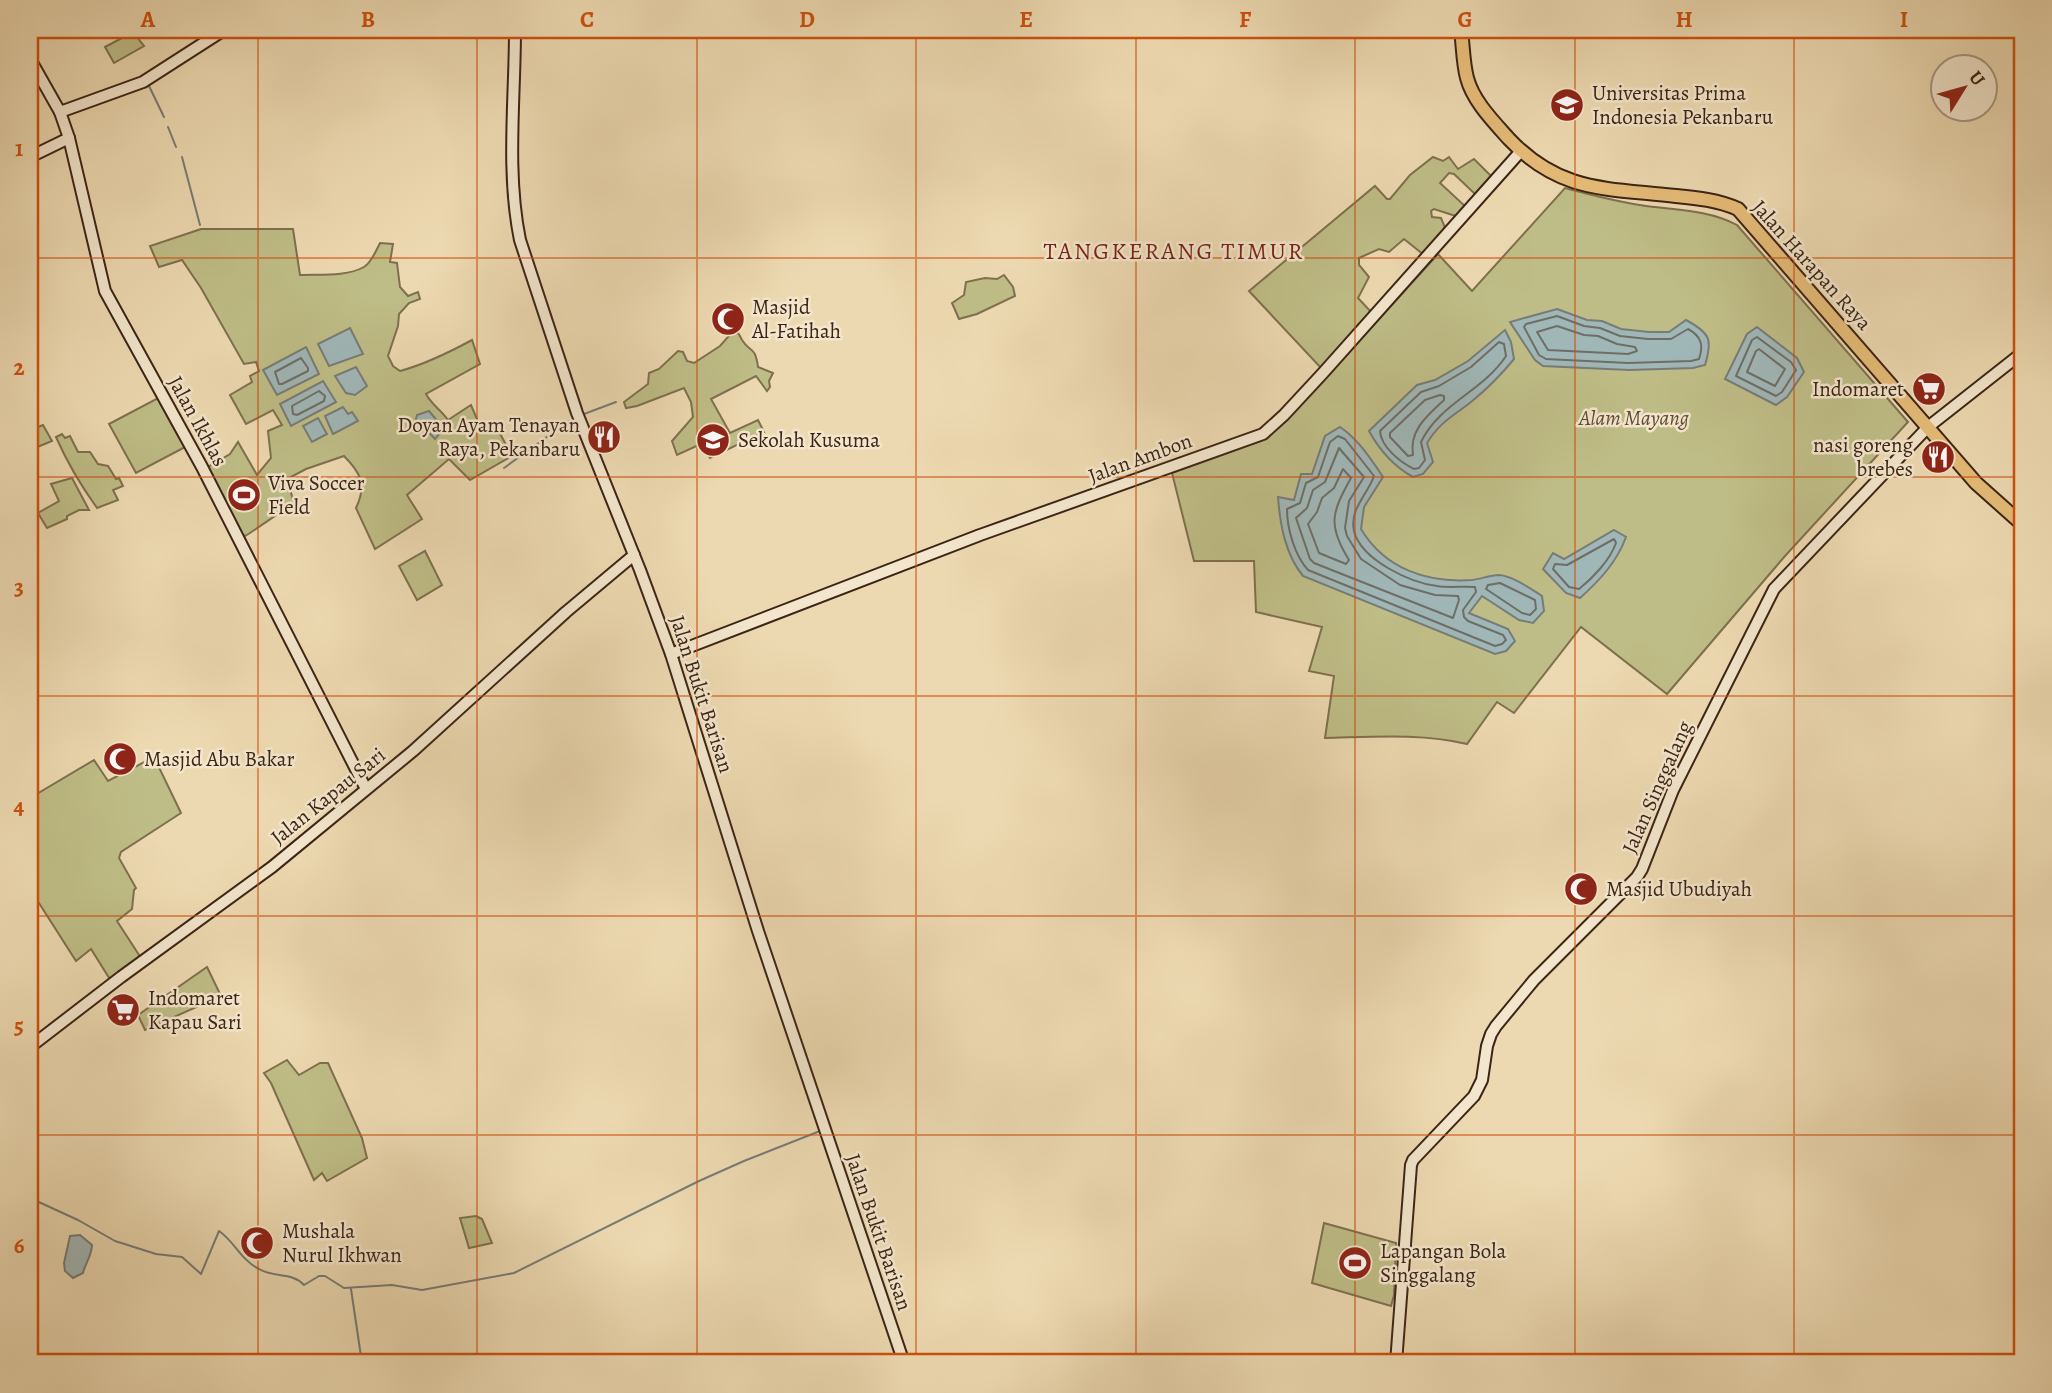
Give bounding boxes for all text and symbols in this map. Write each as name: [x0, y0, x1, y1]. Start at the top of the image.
text: A: [140, 4, 156, 35]
text: B: [361, 4, 375, 35]
text: C: [580, 4, 594, 35]
text: D: [799, 4, 815, 35]
text: E: [1019, 4, 1033, 35]
text: F: [1239, 4, 1252, 35]
text: G: [1457, 4, 1473, 35]
text: H: [1675, 4, 1693, 35]
text: I: [1900, 4, 1908, 35]
north arrow: [1930, 52, 2000, 122]
text: U: [1963, 66, 1991, 92]
place label: Universitas Prima Indonesia Pekanbaru: [1592, 79, 1774, 131]
school or university icon: Universitas Prima Indonesia Pekanbaru: [1548, 86, 1586, 124]
text: 1: [15, 133, 23, 164]
street label: Jalan Harapan Raya: [1746, 194, 1878, 336]
district label: TANGKERANG TIMUR: [1044, 235, 1304, 267]
place label: Masjid Al-Fatihah: [751, 293, 841, 345]
mosque icon: Masjid Al-Fatihah: [709, 300, 747, 338]
text: 2: [13, 352, 25, 383]
supermarket icon: Indomaret: [1910, 370, 1948, 408]
street label: Jalan Ikhlas: [162, 371, 234, 471]
place label: Indomaret: [1812, 375, 1904, 403]
park label: Alam Mayang: [1578, 404, 1690, 432]
place label: Doyan Ayam Tenayan Raya, Pekanbaru: [398, 411, 581, 463]
restaurant icon: Doyan Ayam Tenayan Raya, Pekanbaru: [585, 418, 623, 456]
school or university icon: Sekolah Kusuma: [694, 421, 732, 459]
place label: Sekolah Kusuma: [738, 426, 880, 454]
street label: Jalan Ambon: [1084, 426, 1196, 490]
place label: nasi goreng brebes: [1813, 431, 1913, 483]
restaurant icon: nasi goreng brebes: [1919, 438, 1957, 476]
place label: Viva Soccer Field: [267, 469, 365, 521]
sports icon: Viva Soccer Field: [225, 476, 263, 514]
text: 3: [14, 572, 24, 603]
street label: Jalan Bukit Barisan: [663, 612, 741, 776]
street label: Jalan Singgalang: [1615, 716, 1699, 858]
mosque icon: Masjid Abu Bakar: [101, 740, 139, 778]
street label: Jalan Kapau Sari: [265, 741, 391, 851]
place label: Masjid Abu Bakar: [144, 745, 295, 773]
text: 4: [14, 791, 25, 822]
mosque icon: Masjid Ubudiyah: [1562, 870, 1600, 908]
place label: Masjid Ubudiyah: [1606, 875, 1752, 903]
place label: Indomaret Kapau Sari: [148, 984, 242, 1036]
supermarket icon: Indomaret Kapau Sari: [104, 991, 142, 1029]
text: 5: [14, 1010, 24, 1041]
street label: Jalan Bukit Barisan: [839, 1150, 919, 1314]
place label: Mushala Nurul Ikhwan: [282, 1217, 402, 1269]
mosque icon: Mushala Nurul Ikhwan: [238, 1224, 276, 1262]
text: 6: [14, 1230, 25, 1261]
place label: Lapangan Bola Singgalang: [1380, 1237, 1506, 1289]
sports icon: Lapangan Bola Singgalang: [1336, 1244, 1374, 1282]

